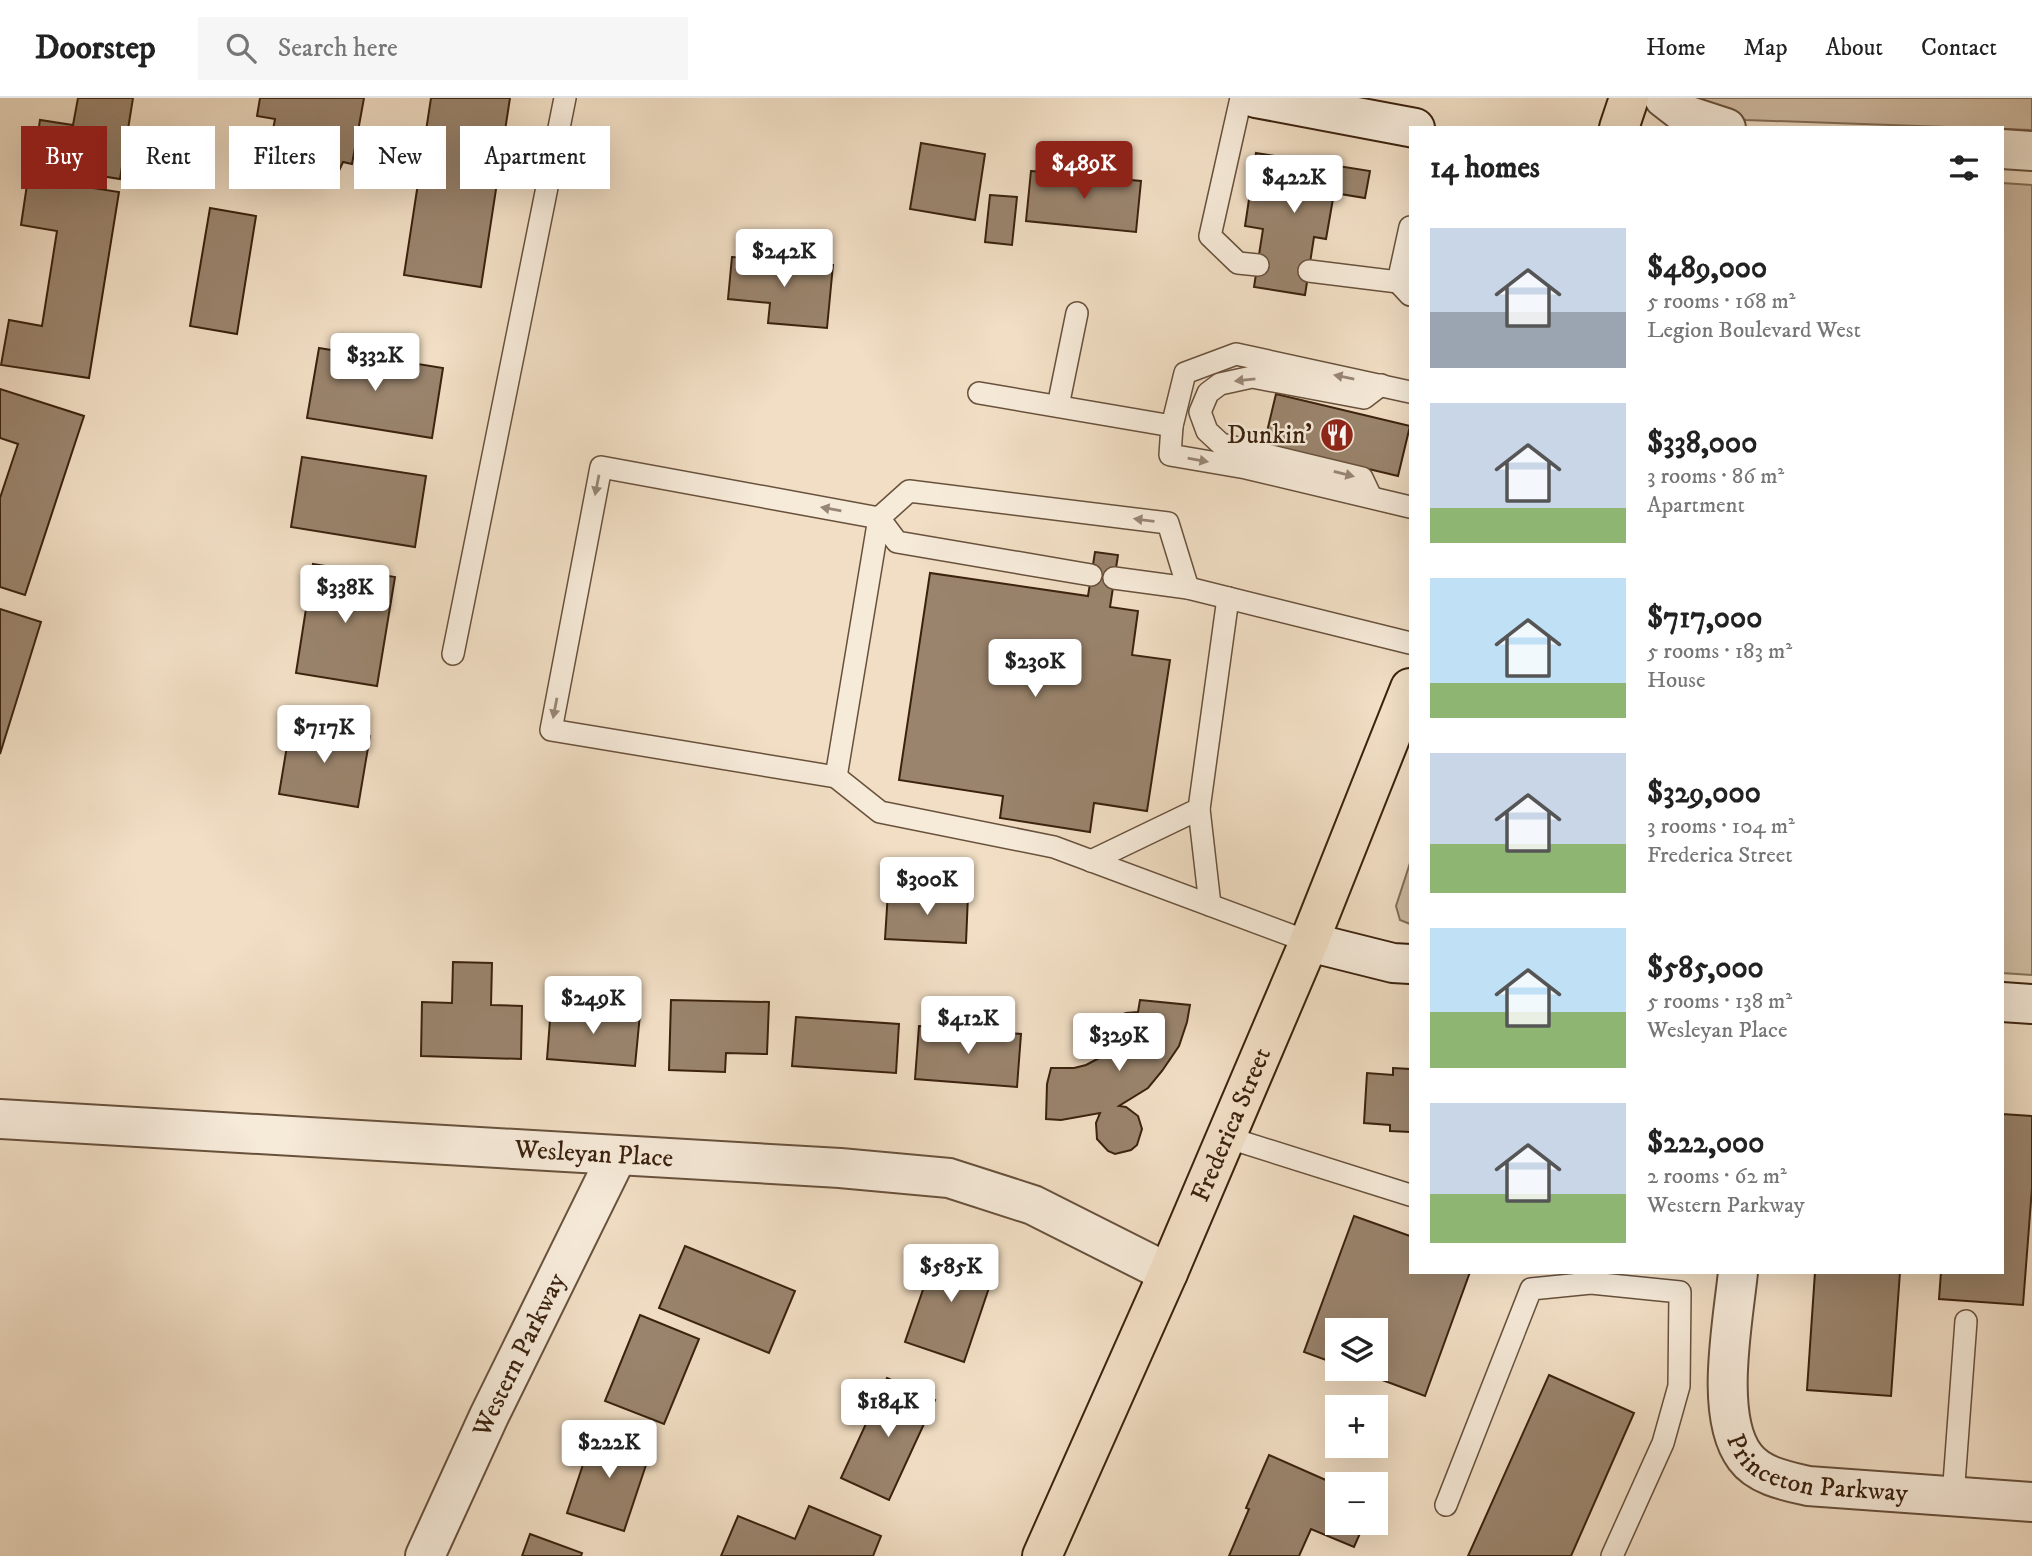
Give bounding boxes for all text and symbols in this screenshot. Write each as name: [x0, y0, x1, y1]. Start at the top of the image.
search box: [198, 17, 688, 80]
text: Doorstep: [35, 28, 156, 69]
icon: search: [222, 29, 260, 67]
text: Search here: [278, 32, 398, 65]
text: Home: [1646, 33, 1705, 63]
text: Map: [1743, 33, 1788, 63]
text: About: [1826, 33, 1883, 63]
text: Contact: [1921, 33, 1997, 63]
chip: Buy: [21, 126, 107, 189]
chip: Rent: [121, 126, 215, 189]
chip: Filters: [229, 126, 340, 189]
chip: New: [354, 126, 446, 189]
chip: Apartment: [460, 126, 610, 189]
pin: $489K: [1035, 141, 1133, 201]
text: $489K: [1052, 149, 1116, 178]
icon: filters: [1945, 149, 1983, 187]
text: 14 homes: [1430, 150, 1540, 187]
pin: $422K: [1245, 156, 1343, 215]
text: $422K: [1262, 163, 1326, 192]
pin: $242K: [735, 230, 833, 289]
text: $242K: [752, 237, 816, 266]
text: $489,000: [1647, 250, 1767, 287]
icon: home: [1486, 256, 1570, 340]
text: 5 rooms · 168 m²: [1647, 287, 1795, 316]
text: Legion Boulevard West: [1647, 316, 1861, 345]
pin: $332K: [326, 334, 424, 393]
text: $332K: [346, 341, 404, 370]
one-way arrow: [1333, 372, 1355, 383]
one-way arrow: [1234, 374, 1256, 385]
restaurant icon: Dunkin': [1318, 416, 1356, 454]
place label: Dunkin': [1227, 419, 1312, 452]
text: $338,000: [1647, 425, 1757, 462]
icon: home: [1486, 431, 1570, 515]
one-way arrow: [1187, 455, 1209, 466]
text: 3 rooms · 86 m²: [1647, 462, 1784, 491]
one-way arrow: [1333, 469, 1355, 480]
one-way arrow: [591, 474, 602, 496]
text: Apartment: [1647, 491, 1745, 520]
one-way arrow: [820, 503, 842, 514]
one-way arrow: [1133, 515, 1155, 526]
pin: $338K: [296, 566, 394, 625]
text: $338K: [316, 573, 374, 602]
text: $717,000: [1647, 600, 1762, 637]
icon: home: [1486, 606, 1570, 690]
text: 5 rooms · 183 m²: [1647, 637, 1792, 666]
pin: $230K: [986, 640, 1084, 699]
text: $230K: [1005, 647, 1065, 676]
text: House: [1647, 666, 1705, 695]
one-way arrow: [549, 697, 560, 719]
pin: $717K: [275, 706, 373, 765]
text: $717K: [293, 713, 355, 742]
text: $329,000: [1647, 775, 1761, 812]
icon: home: [1486, 781, 1570, 865]
text: 3 rooms · 104 m²: [1647, 812, 1795, 841]
text: Frederica Street: [1647, 841, 1793, 870]
pin: $300K: [878, 858, 976, 917]
text: $300K: [896, 865, 958, 894]
text: $585,000: [1647, 950, 1764, 987]
icon: home: [1486, 956, 1570, 1040]
pin: $249K: [544, 976, 642, 1036]
text: $249K: [561, 984, 625, 1013]
text: 5 rooms · 138 m²: [1647, 987, 1792, 1016]
pin: $412K: [919, 996, 1017, 1056]
text: $412K: [937, 1004, 999, 1033]
pin: $329K: [1070, 1014, 1168, 1073]
text: Wesleyan Place: [1647, 1016, 1788, 1045]
text: $329K: [1089, 1021, 1149, 1050]
street label: Frederica Street: [1184, 1042, 1279, 1207]
text: $222,000: [1647, 1125, 1764, 1162]
icon: home: [1486, 1131, 1570, 1215]
street label: Wesleyan Place: [513, 1132, 674, 1175]
text: 2 rooms · 62 m²: [1647, 1162, 1787, 1191]
text: Western Parkway: [1647, 1191, 1805, 1220]
pin: $585K: [902, 1244, 1000, 1304]
text: $585K: [919, 1252, 983, 1281]
street label: Western Parkway: [465, 1267, 574, 1443]
map controls: [1325, 1318, 1388, 1535]
button: layers: [1325, 1318, 1388, 1381]
pin: $184K: [839, 1380, 937, 1439]
text: $184K: [857, 1387, 919, 1416]
button: +: [1325, 1395, 1388, 1458]
pin: $222K: [560, 1420, 658, 1480]
text: $222K: [578, 1428, 640, 1457]
street label: Princeton Parkway: [1719, 1429, 1910, 1510]
button: −: [1325, 1472, 1388, 1535]

